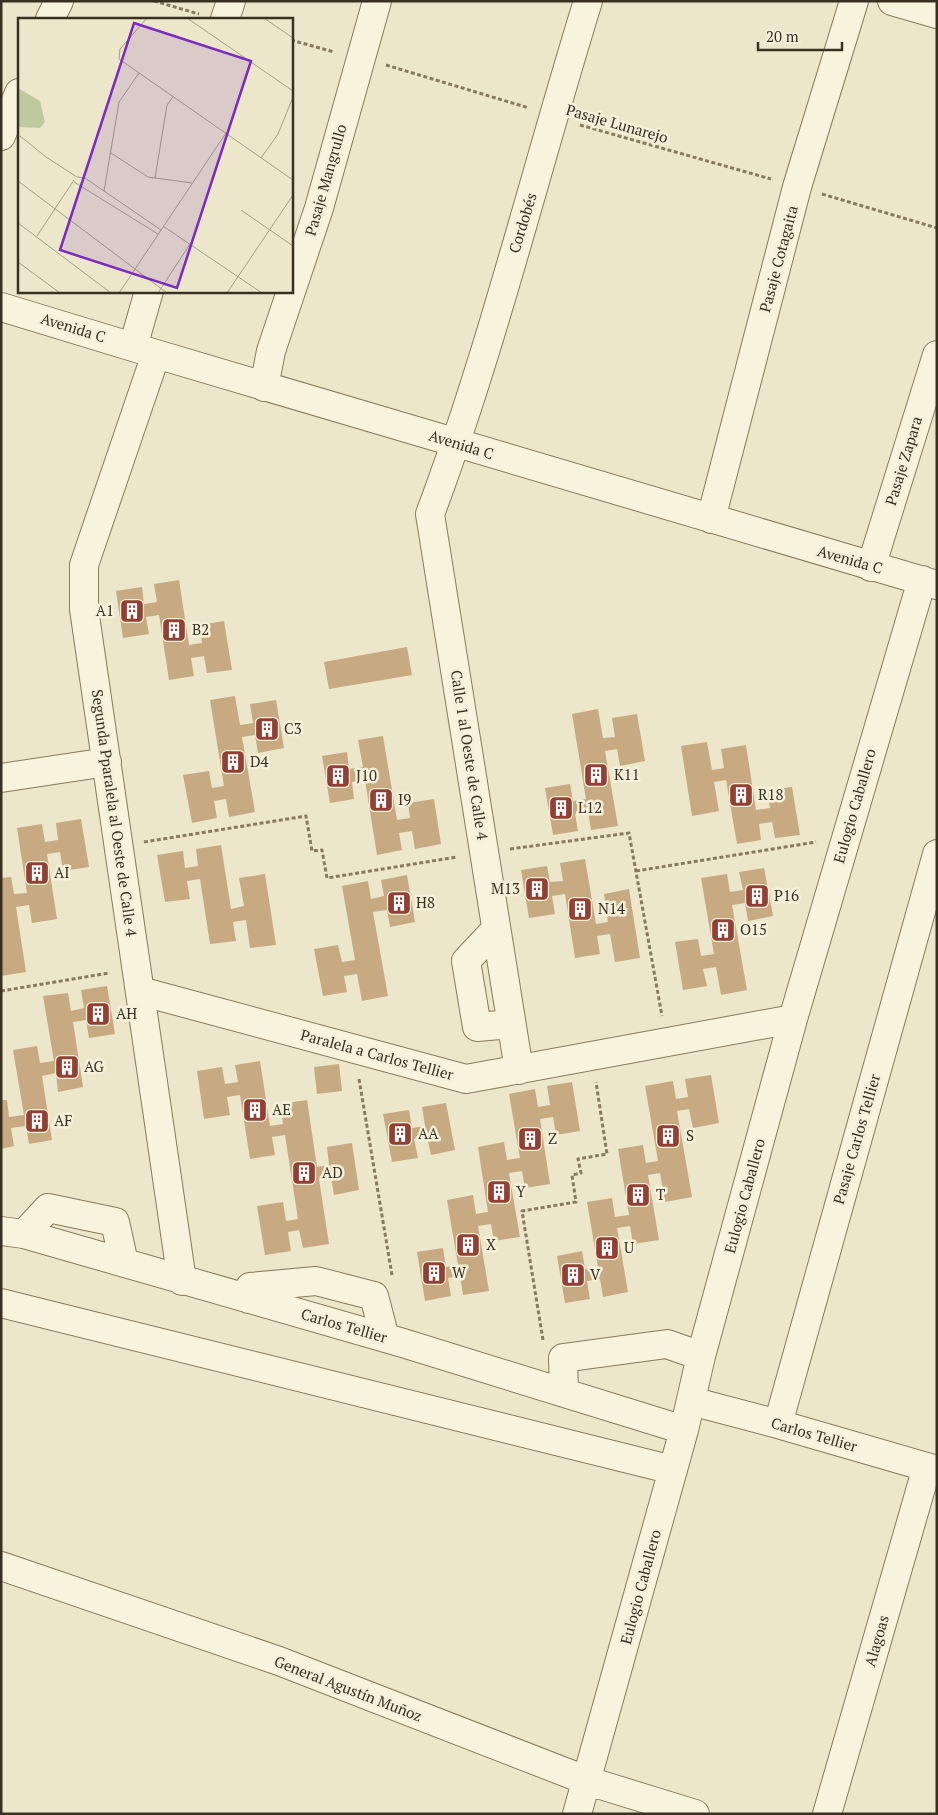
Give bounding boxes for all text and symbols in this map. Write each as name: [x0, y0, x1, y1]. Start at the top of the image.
inset map: [18, 18, 292, 292]
scale bar: [758, 20, 842, 52]
text: 20 m: [766, 26, 799, 46]
street label: Pasaje Lunarejo: [564, 99, 671, 147]
street label: Pasaje Mangrullo: [300, 122, 351, 238]
street label: Cordobés: [503, 190, 541, 255]
street label: Pasaje Cotagaita: [754, 203, 802, 314]
street label: Avenida C: [38, 308, 108, 346]
street label: Pasaje Zapara: [880, 413, 926, 508]
street label: Avenida C: [426, 425, 496, 463]
street label: Avenida C: [815, 540, 885, 578]
building icon: A1: [119, 598, 145, 624]
place label: A1: [96, 600, 114, 620]
building icon: B2: [161, 617, 187, 643]
place label: B2: [192, 619, 209, 639]
street label: Calle 1 al Oeste de Calle 4: [447, 668, 493, 841]
street label: Segunda Pparalela al Oeste de Calle 4: [88, 688, 142, 938]
building icon: C3: [254, 716, 280, 742]
place label: C3: [284, 718, 302, 738]
street label: Eulogio Caballero: [828, 746, 880, 865]
building icon: D4: [220, 749, 246, 775]
place label: D4: [250, 751, 269, 771]
building icon: K11: [583, 762, 609, 788]
building icon: J10: [325, 763, 351, 789]
place label: K11: [614, 764, 640, 784]
place label: J10: [356, 765, 377, 785]
building icon: R18: [728, 782, 754, 808]
place label: R18: [758, 784, 784, 804]
building icon: I9: [368, 787, 394, 813]
place label: I9: [398, 789, 411, 809]
building icon: L12: [548, 795, 574, 821]
place label: L12: [578, 797, 602, 817]
building icon: AI: [24, 860, 50, 886]
place label: AI: [54, 862, 70, 882]
building icon: M13: [524, 876, 550, 902]
place label: M13: [491, 878, 520, 898]
building icon: P16: [744, 883, 770, 909]
place label: P16: [774, 885, 799, 905]
building icon: H8: [386, 890, 412, 916]
place label: H8: [416, 892, 435, 912]
building icon: N14: [567, 896, 593, 922]
place label: N14: [598, 898, 625, 918]
building icon: O15: [710, 917, 736, 943]
place label: O15: [740, 919, 767, 939]
building icon: AH: [85, 1001, 111, 1027]
place label: AH: [116, 1003, 137, 1023]
street label: Paralela a Carlos Tellier: [299, 1024, 456, 1084]
building icon: AG: [54, 1054, 80, 1080]
place label: AG: [84, 1056, 104, 1076]
street label: Pasaje Carlos Tellier: [828, 1071, 884, 1206]
building icon: AE: [242, 1097, 268, 1123]
place label: AE: [272, 1099, 291, 1119]
building icon: AF: [24, 1108, 50, 1134]
place label: AF: [54, 1110, 72, 1130]
building icon: AA: [387, 1121, 413, 1147]
place label: AA: [418, 1123, 439, 1143]
building icon: S: [655, 1123, 681, 1149]
place label: S: [686, 1125, 694, 1145]
building icon: Z: [517, 1126, 543, 1152]
place label: Z: [548, 1128, 557, 1148]
street label: Eulogio Caballero: [719, 1136, 769, 1255]
building icon: AD: [291, 1160, 317, 1186]
place label: AD: [322, 1162, 343, 1182]
building icon: Y: [486, 1179, 512, 1205]
place label: Y: [516, 1181, 526, 1201]
building icon: T: [625, 1182, 651, 1208]
place label: T: [656, 1184, 665, 1204]
building icon: X: [455, 1232, 481, 1258]
place label: X: [486, 1234, 496, 1254]
building icon: U: [594, 1235, 620, 1261]
place label: U: [624, 1237, 634, 1257]
building icon: W: [421, 1260, 447, 1286]
place label: W: [452, 1262, 467, 1282]
building icon: V: [560, 1262, 586, 1288]
place label: V: [590, 1264, 601, 1284]
street label: Carlos Tellier: [299, 1303, 390, 1347]
street label: Carlos Tellier: [769, 1412, 860, 1456]
street label: Eulogio Caballero: [615, 1527, 665, 1646]
street label: Alagoas: [859, 1613, 893, 1669]
street label: General Agustín Muñoz: [272, 1651, 425, 1726]

